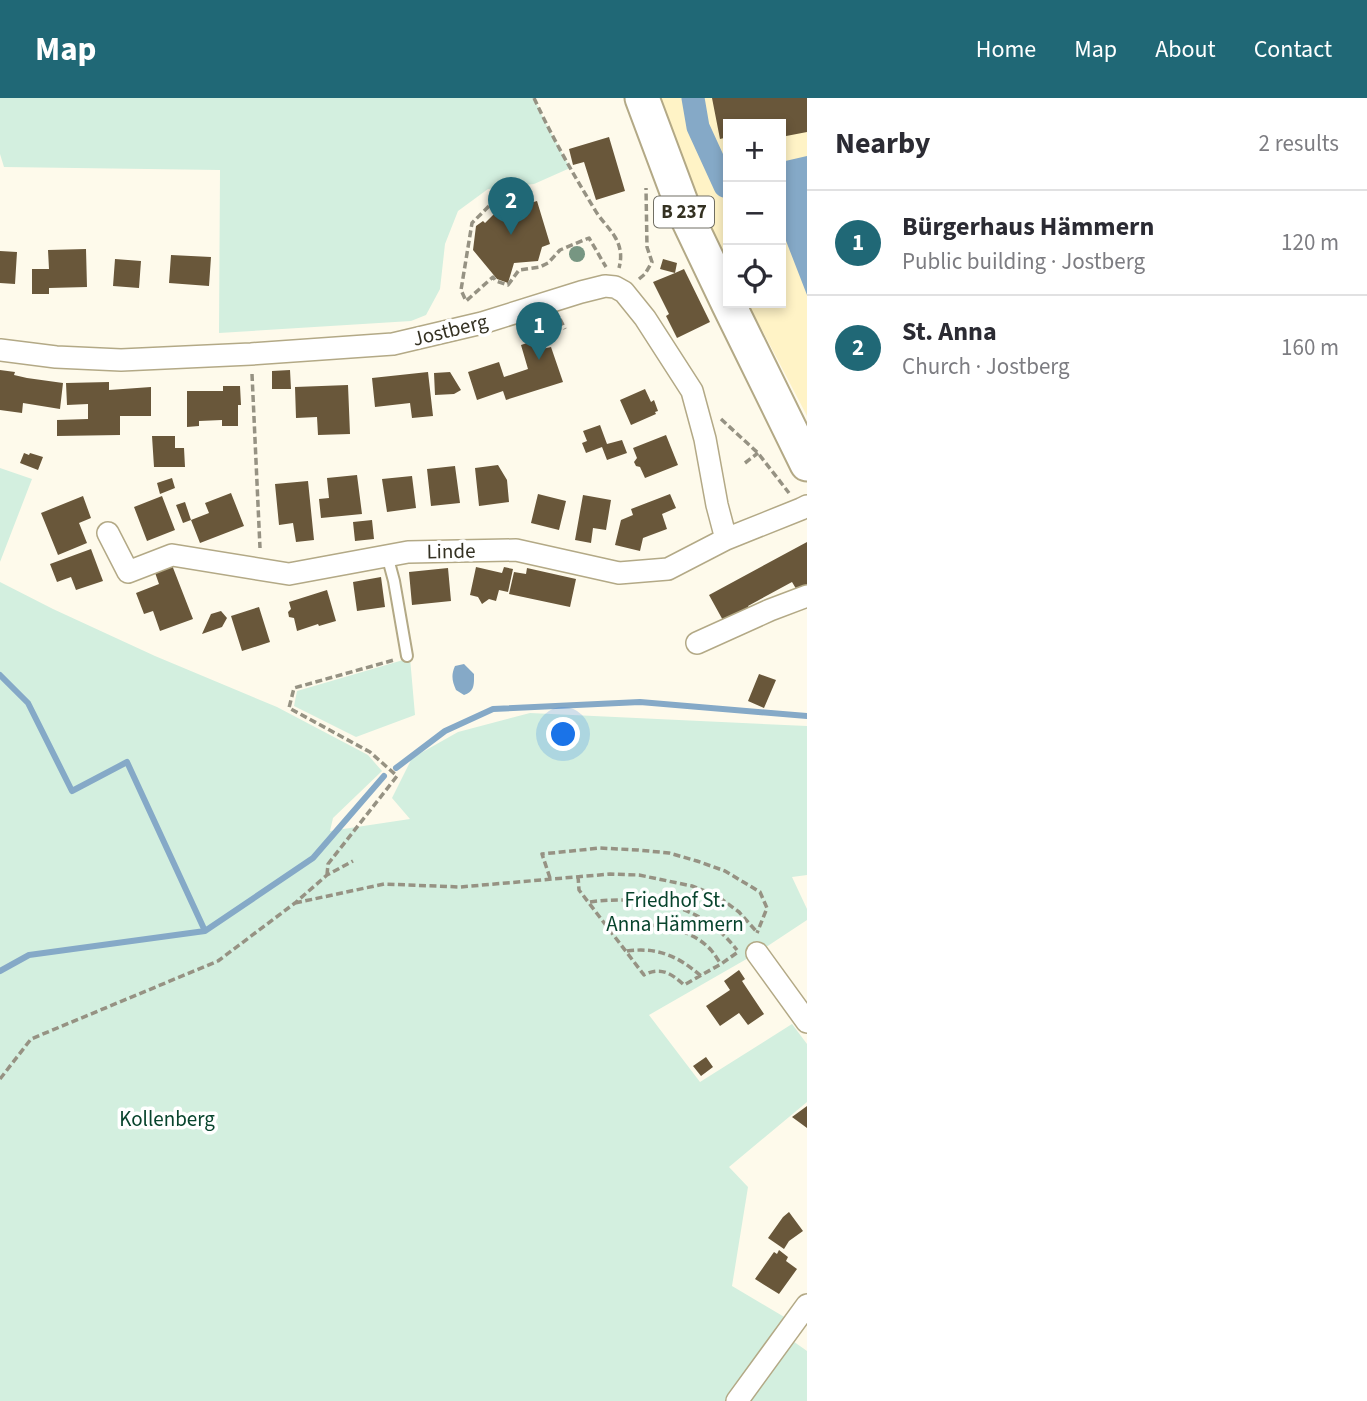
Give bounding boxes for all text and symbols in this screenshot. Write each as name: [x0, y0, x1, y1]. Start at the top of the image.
text: Map: [35, 26, 96, 73]
text: Home: [976, 32, 1036, 67]
text: Map: [1074, 32, 1117, 67]
text: About: [1155, 32, 1216, 67]
text: Contact: [1254, 32, 1332, 67]
map controls: [723, 119, 786, 308]
button: +: [723, 119, 786, 182]
text: Nearby: [835, 122, 930, 165]
text: 2 results: [1259, 127, 1339, 160]
pin: 2: [488, 177, 534, 235]
button: −: [723, 182, 786, 245]
road number: B 237: [654, 196, 714, 228]
text: Bürgerhaus Hämmern: [902, 208, 1154, 245]
text: 1: [852, 226, 864, 259]
text: 120 m: [1281, 226, 1339, 259]
button: locate: [723, 245, 786, 308]
text: Public building · Jostberg: [902, 245, 1145, 278]
pin: 1: [516, 302, 562, 360]
street label: Jostberg: [409, 306, 491, 354]
text: St. Anna: [902, 313, 997, 350]
text: 2: [852, 331, 864, 364]
text: 160 m: [1281, 331, 1339, 364]
text: Church · Jostberg: [902, 350, 1070, 383]
street label: Linde: [426, 536, 476, 566]
your location: [546, 717, 580, 751]
park label: Friedhof St. Anna Hämmern: [606, 885, 744, 939]
park label: Kollenberg: [119, 1104, 215, 1134]

